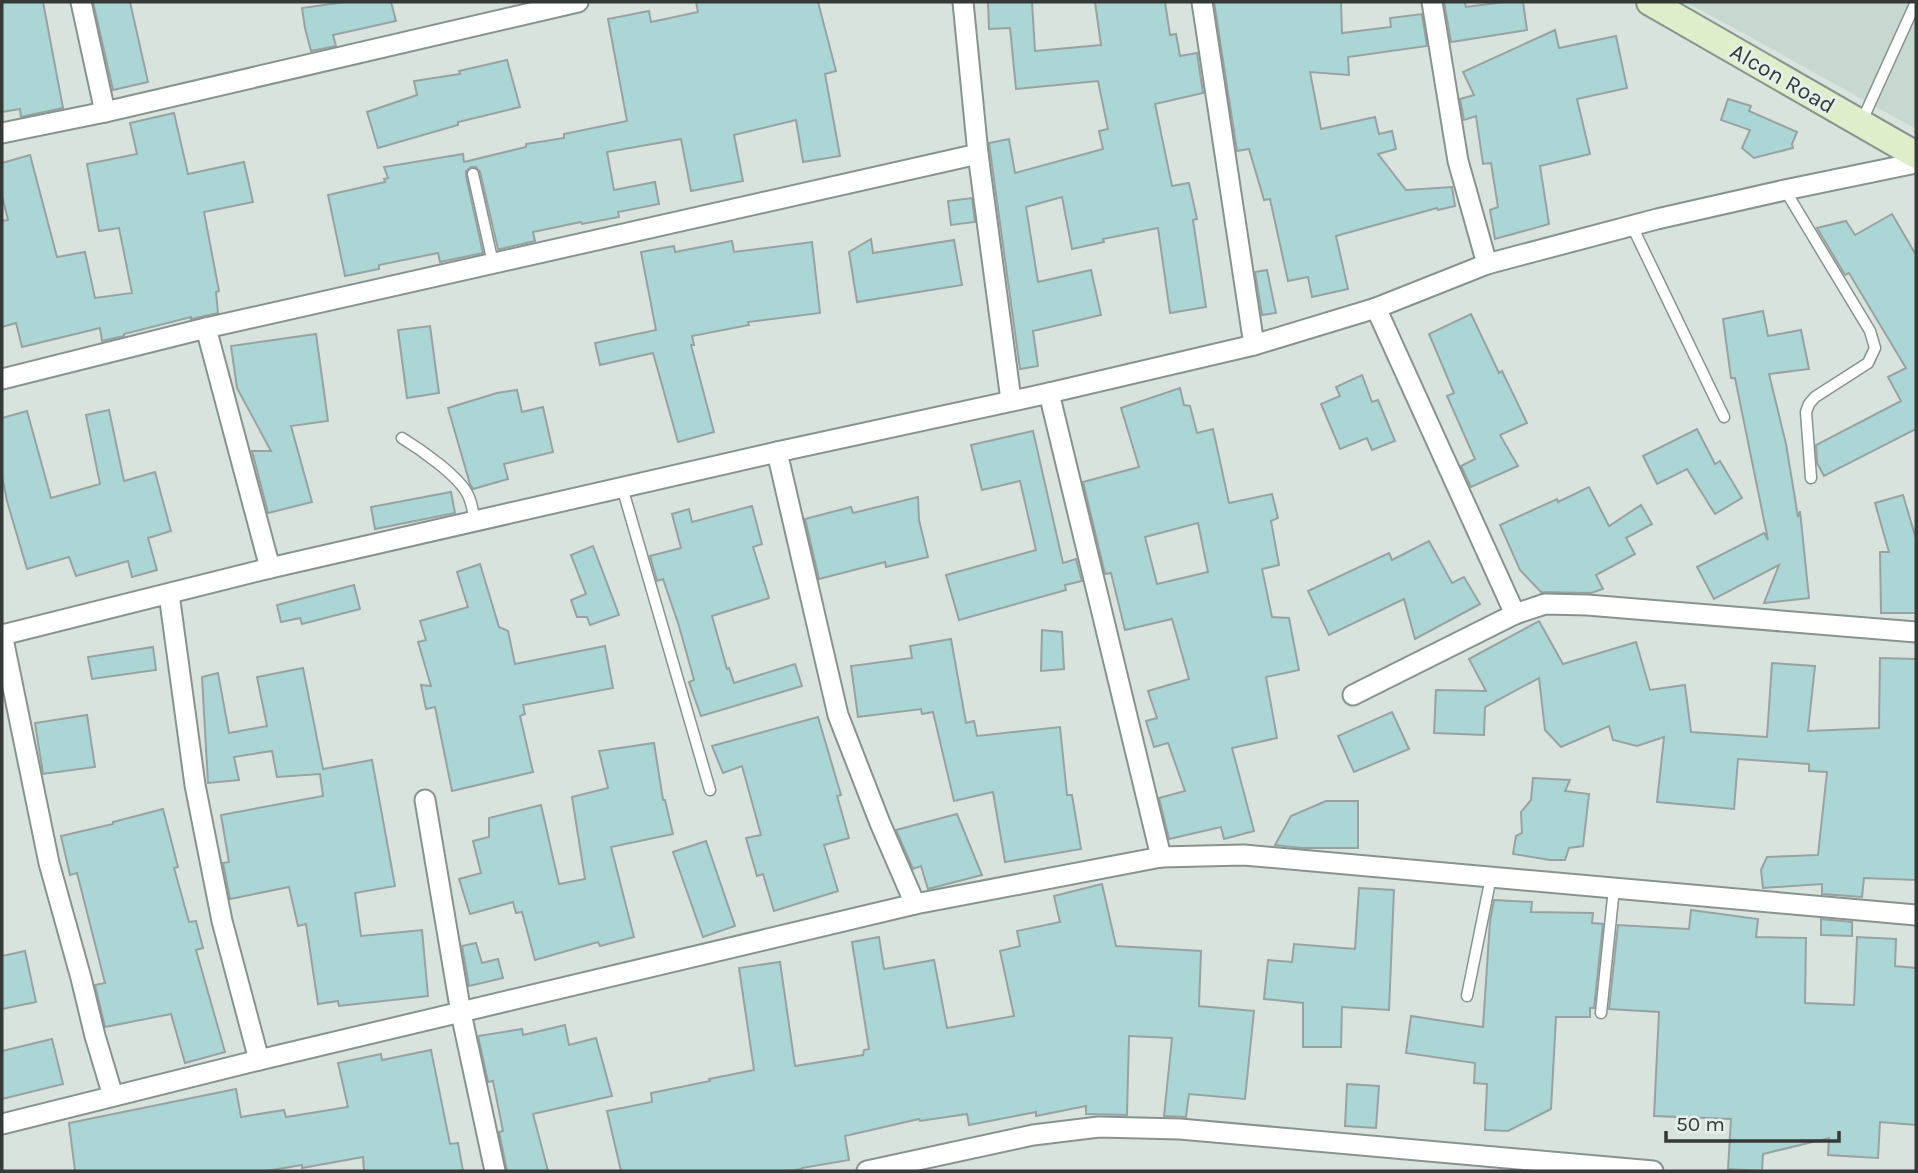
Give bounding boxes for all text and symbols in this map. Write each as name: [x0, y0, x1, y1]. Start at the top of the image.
street label: Alcon Road: [1726, 38, 1840, 119]
scale bar: [1666, 1100, 1839, 1144]
text: 50 m: [1676, 1112, 1725, 1136]

